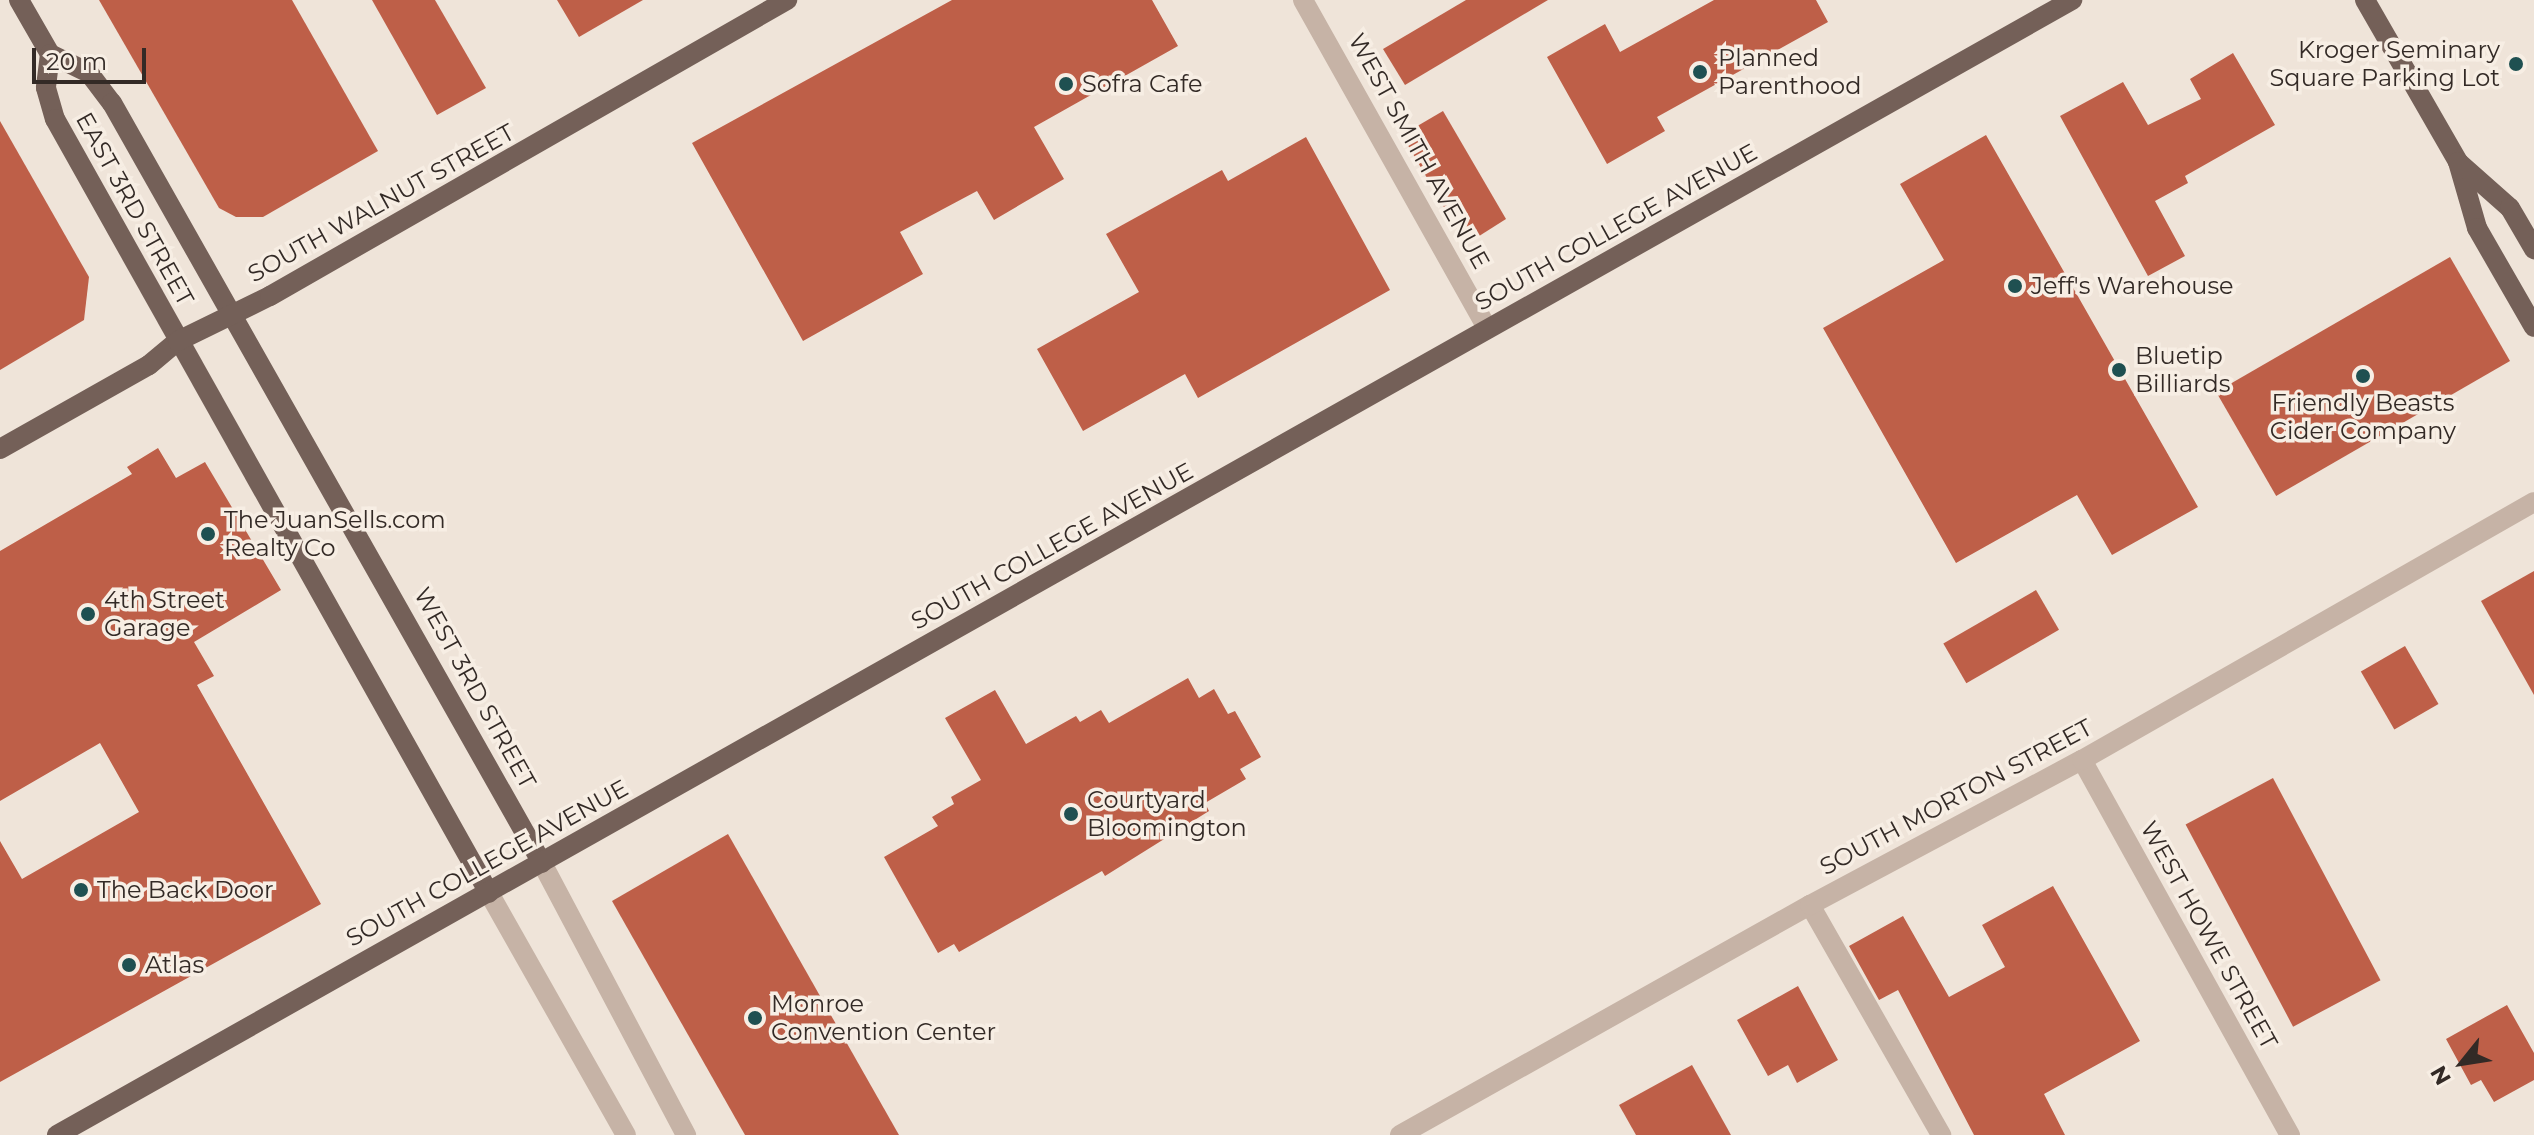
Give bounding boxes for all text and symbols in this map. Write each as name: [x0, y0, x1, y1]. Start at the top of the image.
street label: WEST SMITH AVENUE: [1342, 28, 1496, 274]
scale bar: [36, 32, 150, 82]
place label: Kroger Seminary Square Parking Lot: [2270, 36, 2500, 92]
place label: Planned Parenthood: [1718, 44, 1861, 100]
text: 20 m: [46, 47, 107, 76]
marker: Kroger Seminary Square Parking Lot: [2507, 55, 2525, 73]
marker: Planned Parenthood: [1689, 61, 1711, 83]
place label: Sofra Cafe: [1082, 70, 1202, 98]
marker: Sofra Cafe: [1057, 75, 1075, 93]
street label: EAST 3RD STREET: [70, 107, 200, 311]
street label: SOUTH WALNUT STREET: [243, 118, 519, 288]
street label: SOUTH COLLEGE AVENUE: [1470, 137, 1762, 317]
place label: Jeff's Warehouse: [2031, 272, 2234, 300]
marker: Jeff's Warehouse: [2006, 277, 2024, 295]
place label: Bluetip Billiards: [2135, 342, 2230, 398]
marker: Bluetip Billiards: [2110, 361, 2128, 379]
marker: Friendly Beasts Cider Company: [2354, 367, 2372, 385]
place label: Friendly Beasts Cider Company: [2270, 389, 2456, 445]
street label: SOUTH COLLEGE AVENUE: [906, 456, 1198, 636]
place label: The JuanSells.com Realty Co: [224, 506, 446, 562]
marker: The JuanSells.com Realty Co: [199, 525, 217, 543]
street label: WEST 3RD STREET: [408, 582, 542, 794]
place label: 4th Street Garage: [104, 586, 225, 642]
marker: 4th Street Garage: [79, 605, 97, 623]
street label: SOUTH MORTON STREET: [1815, 713, 2097, 881]
street label: SOUTH COLLEGE AVENUE: [341, 773, 633, 953]
place label: Courtyard Bloomington: [1087, 786, 1247, 842]
marker: Courtyard Bloomington: [1062, 805, 1080, 823]
street label: WEST HOWE STREET: [2134, 816, 2284, 1054]
place label: The Back Door: [97, 876, 274, 904]
marker: The Back Door: [72, 881, 90, 899]
place label: Atlas: [145, 951, 204, 979]
marker: Atlas: [120, 956, 138, 974]
place label: Monroe Convention Center: [771, 990, 996, 1046]
marker: Monroe Convention Center: [746, 1009, 764, 1027]
north arrow: [2422, 1023, 2502, 1103]
text: N: [2425, 1061, 2457, 1090]

